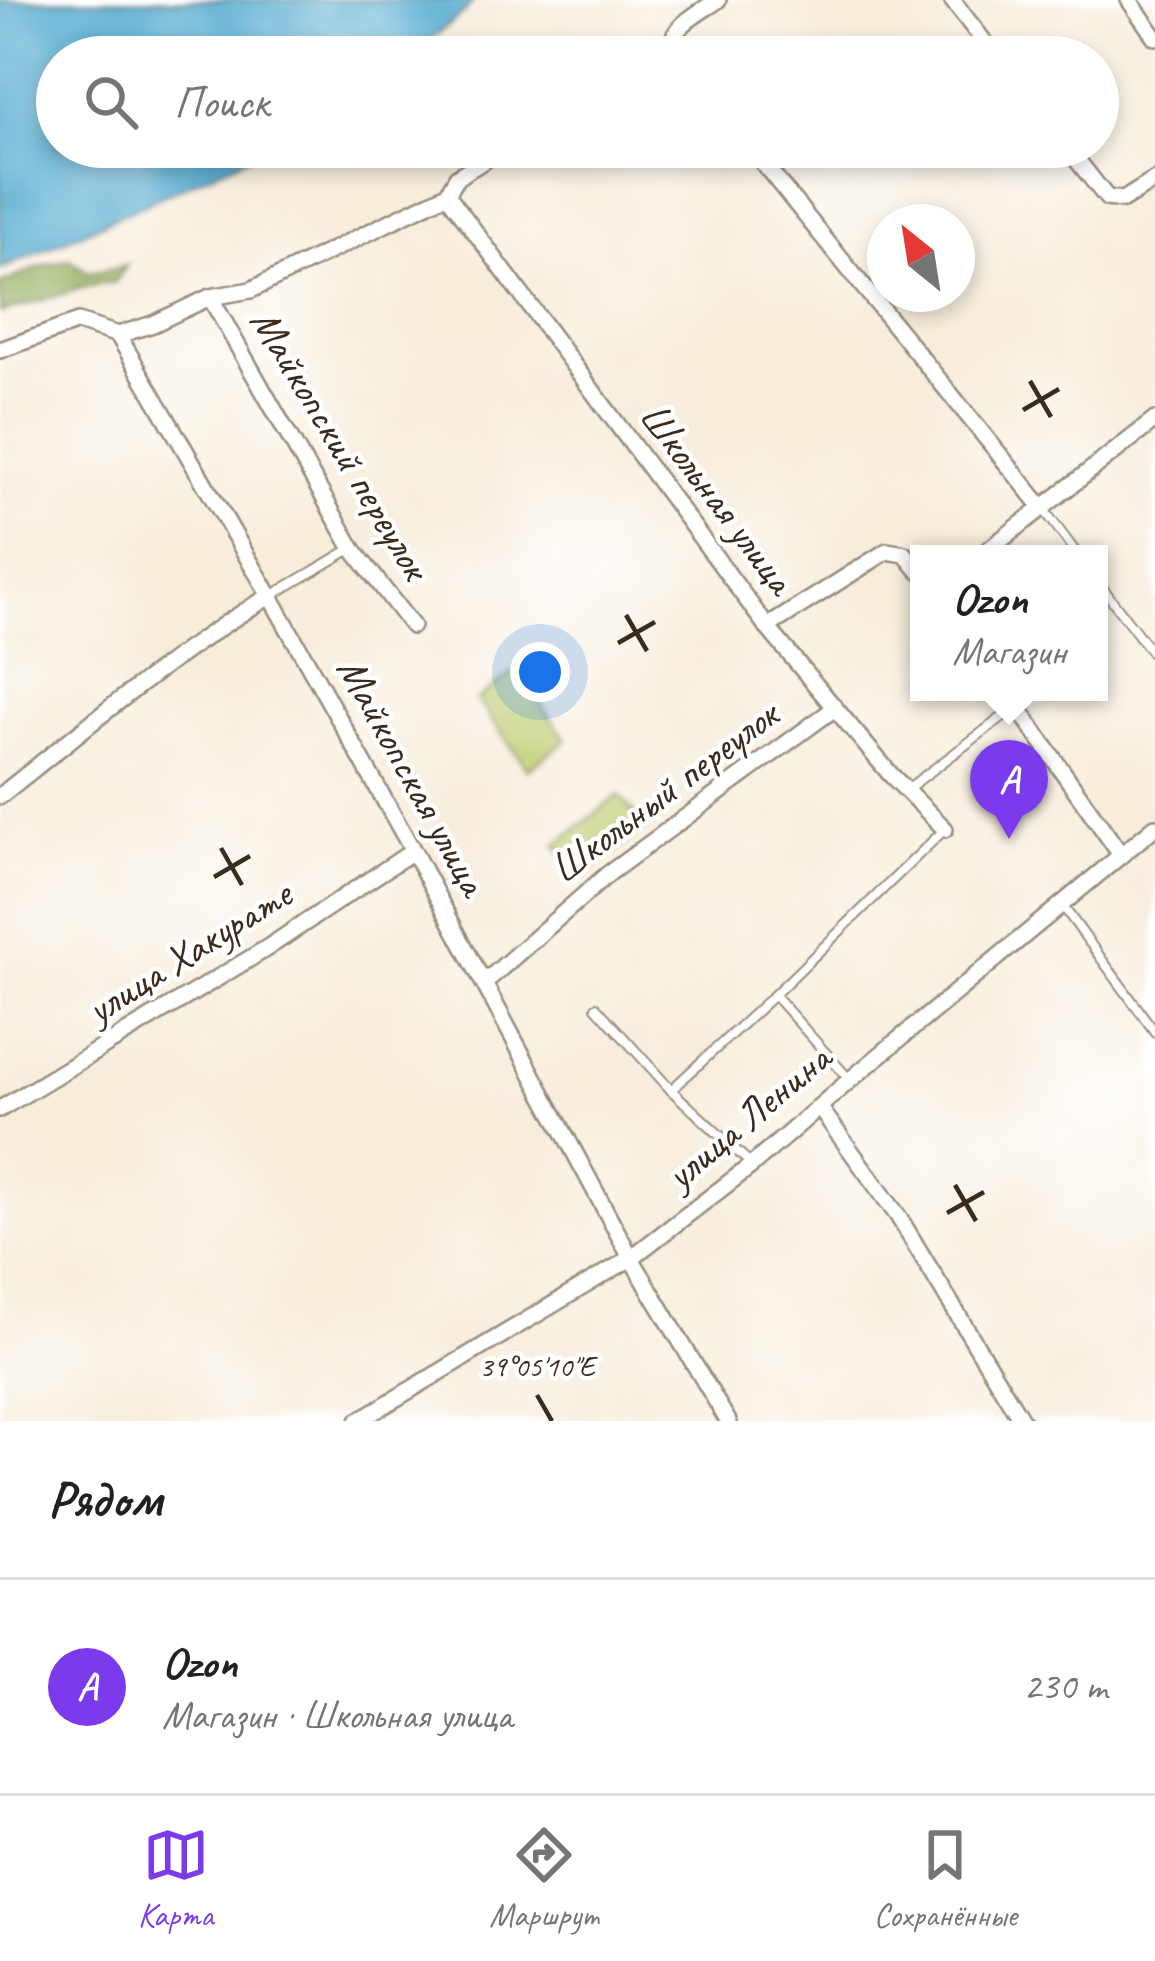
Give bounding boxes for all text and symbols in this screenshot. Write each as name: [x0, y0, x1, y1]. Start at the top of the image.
search box: [36, 36, 1119, 168]
icon: search: [78, 69, 144, 135]
text: Поиск: [174, 74, 269, 131]
north arrow: [867, 204, 975, 312]
street label: Майкопский переулок: [238, 299, 443, 592]
street label: Школьная улица: [628, 392, 809, 607]
popup: [910, 545, 1108, 701]
text: Ozon: [952, 570, 1027, 627]
text: Магазин: [952, 627, 1066, 676]
your location: [510, 642, 570, 702]
street label: Майкопская улица: [325, 648, 501, 908]
street label: Школьный переулок: [539, 687, 792, 895]
pin: A: [970, 740, 1048, 839]
street label: улица Хакурате: [74, 866, 304, 1038]
street label: улица Ленина: [652, 1030, 844, 1203]
text: 39°05'10"E: [479, 1347, 599, 1385]
text: Рядом: [48, 1467, 162, 1531]
text: Ozon: [162, 1634, 237, 1691]
text: A: [77, 1662, 97, 1711]
text: 230 m: [1023, 1662, 1107, 1711]
text: Магазин · Школьная улица: [162, 1691, 512, 1740]
tab: Карта: [138, 1822, 213, 1936]
tab: Маршрут: [489, 1822, 598, 1936]
tab: Сохранённые: [874, 1822, 1017, 1936]

